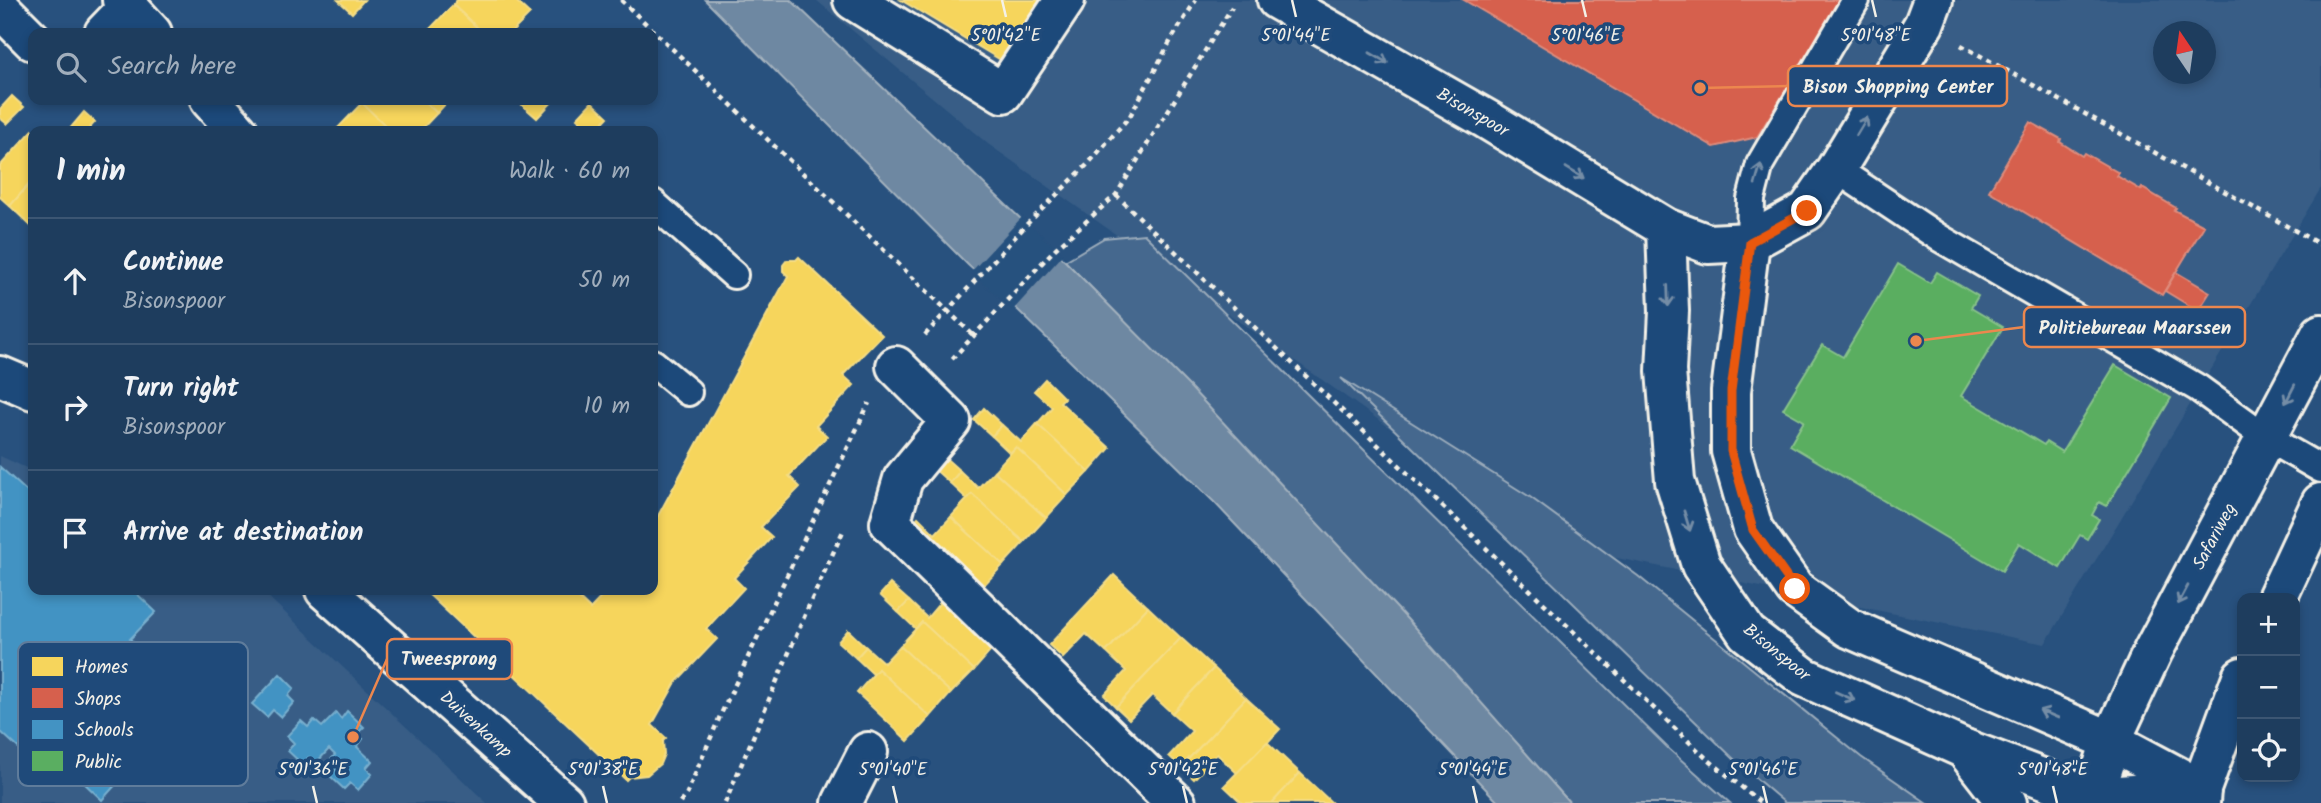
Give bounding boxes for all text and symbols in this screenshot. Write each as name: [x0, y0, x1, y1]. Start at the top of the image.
north arrow: [2153, 21, 2216, 84]
text: 5°01'42"E: [971, 22, 1041, 51]
text: 5°01'44"E: [1261, 22, 1331, 51]
text: 5°01'46"E: [1551, 22, 1621, 51]
text: 5°01'48"E: [1841, 22, 1912, 51]
search box: [28, 28, 658, 105]
text: Search here: [108, 46, 236, 88]
icon: search: [52, 48, 90, 86]
one-way arrow: [1368, 52, 1389, 65]
callout: Bison Shopping Center: [1788, 66, 2007, 106]
text: Bison Shopping Center: [1803, 73, 1994, 103]
street label: Bisonspoor: [1430, 81, 1515, 146]
one-way arrow: [1856, 116, 1870, 136]
text: 1 min: [56, 148, 126, 196]
text: Walk · 60 m: [509, 154, 630, 190]
one-way arrow: [1752, 164, 1765, 186]
one-way arrow: [1565, 167, 1585, 181]
route end: [1791, 195, 1822, 226]
text: Continue: [123, 242, 224, 284]
icon: ahead: [56, 262, 94, 300]
text: 50 m: [579, 263, 630, 299]
text: Bisonspoor: [123, 284, 225, 320]
one-way arrow: [1662, 285, 1675, 308]
callout: Politiebureau Maarssen: [2024, 307, 2245, 347]
text: Politiebureau Maarssen: [2039, 314, 2231, 344]
text: Turn right: [123, 368, 239, 410]
one-way arrow: [2282, 383, 2296, 404]
icon: right: [56, 388, 94, 426]
text: 10 m: [584, 389, 630, 425]
text: Bisonspoor: [123, 410, 225, 446]
street label: Safariweg: [2186, 498, 2245, 575]
one-way arrow: [1682, 510, 1695, 532]
text: Arrive at destination: [123, 512, 363, 554]
icon: arrive: [56, 514, 94, 552]
route start: [1779, 573, 1810, 604]
one-way arrow: [2175, 584, 2189, 605]
map controls: [2237, 593, 2300, 782]
button: +: [2237, 593, 2300, 656]
street label: Bisonspoor: [1736, 617, 1817, 690]
callout: Tweesprong: [387, 639, 512, 679]
legend: [18, 642, 248, 786]
text: Tweesprong: [401, 645, 497, 675]
text: Homes: [75, 653, 128, 683]
button: −: [2237, 656, 2300, 719]
street label: Duivenkamp: [432, 684, 518, 766]
text: Shops: [75, 685, 121, 715]
one-way arrow: [1834, 690, 1855, 703]
one-way arrow: [2038, 707, 2060, 720]
text: Schools: [75, 716, 134, 746]
button: locate: [2237, 719, 2300, 782]
text: Public: [75, 748, 122, 778]
text: 5°01'36"E: [278, 756, 348, 785]
text: 5°01'38"E: [568, 756, 639, 785]
text: 5°01'40"E: [859, 756, 928, 785]
text: 5°01'42"E: [1148, 756, 1218, 785]
text: 5°01'44"E: [1438, 756, 1508, 785]
text: 5°01'46"E: [1728, 756, 1798, 785]
text: 5°01'48"E: [2018, 756, 2089, 785]

